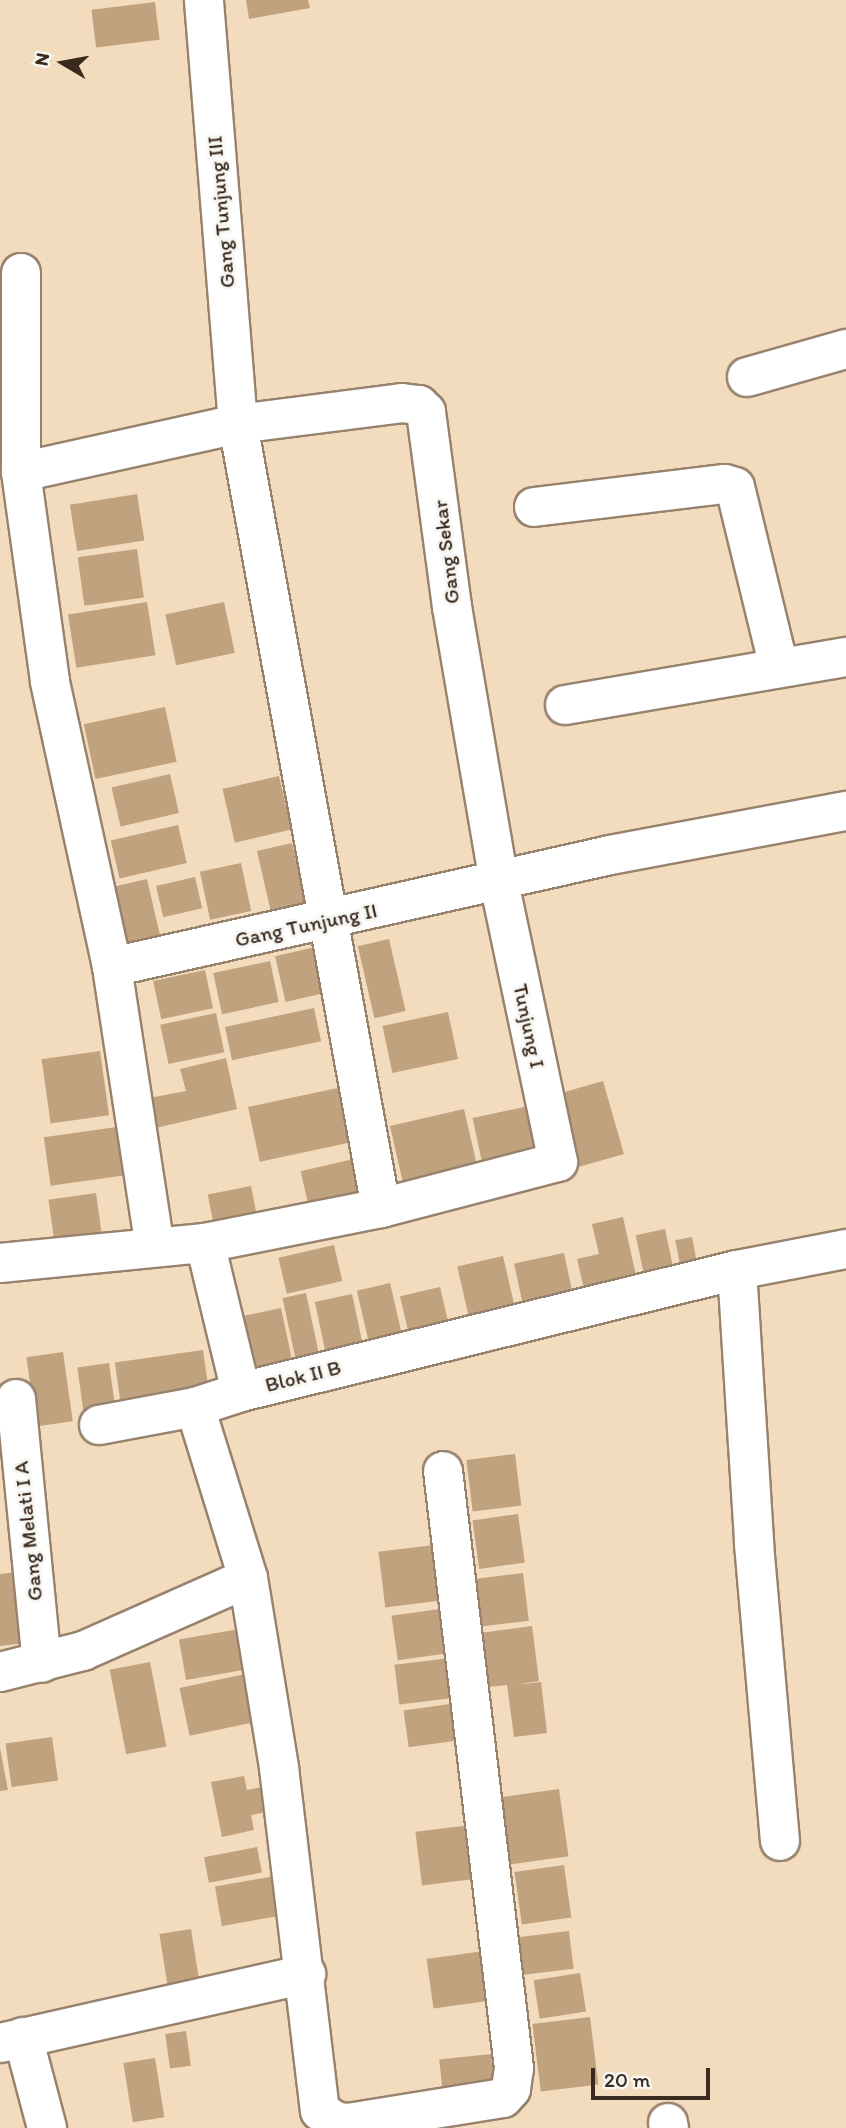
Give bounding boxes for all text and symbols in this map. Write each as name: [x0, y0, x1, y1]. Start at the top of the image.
north arrow: [28, 28, 98, 98]
text: N: [29, 51, 54, 68]
street label: Gang Tunjung III: [202, 135, 240, 289]
street label: Gang Sekar: [427, 499, 465, 605]
street label: Gang Tunjung II: [233, 898, 379, 952]
street label: Tunjung I: [508, 981, 550, 1071]
street label: Blok II B: [262, 1354, 344, 1398]
street label: Gang Melati I A: [8, 1460, 48, 1602]
scale bar: [594, 2054, 713, 2098]
text: 20 m: [604, 2067, 650, 2092]

